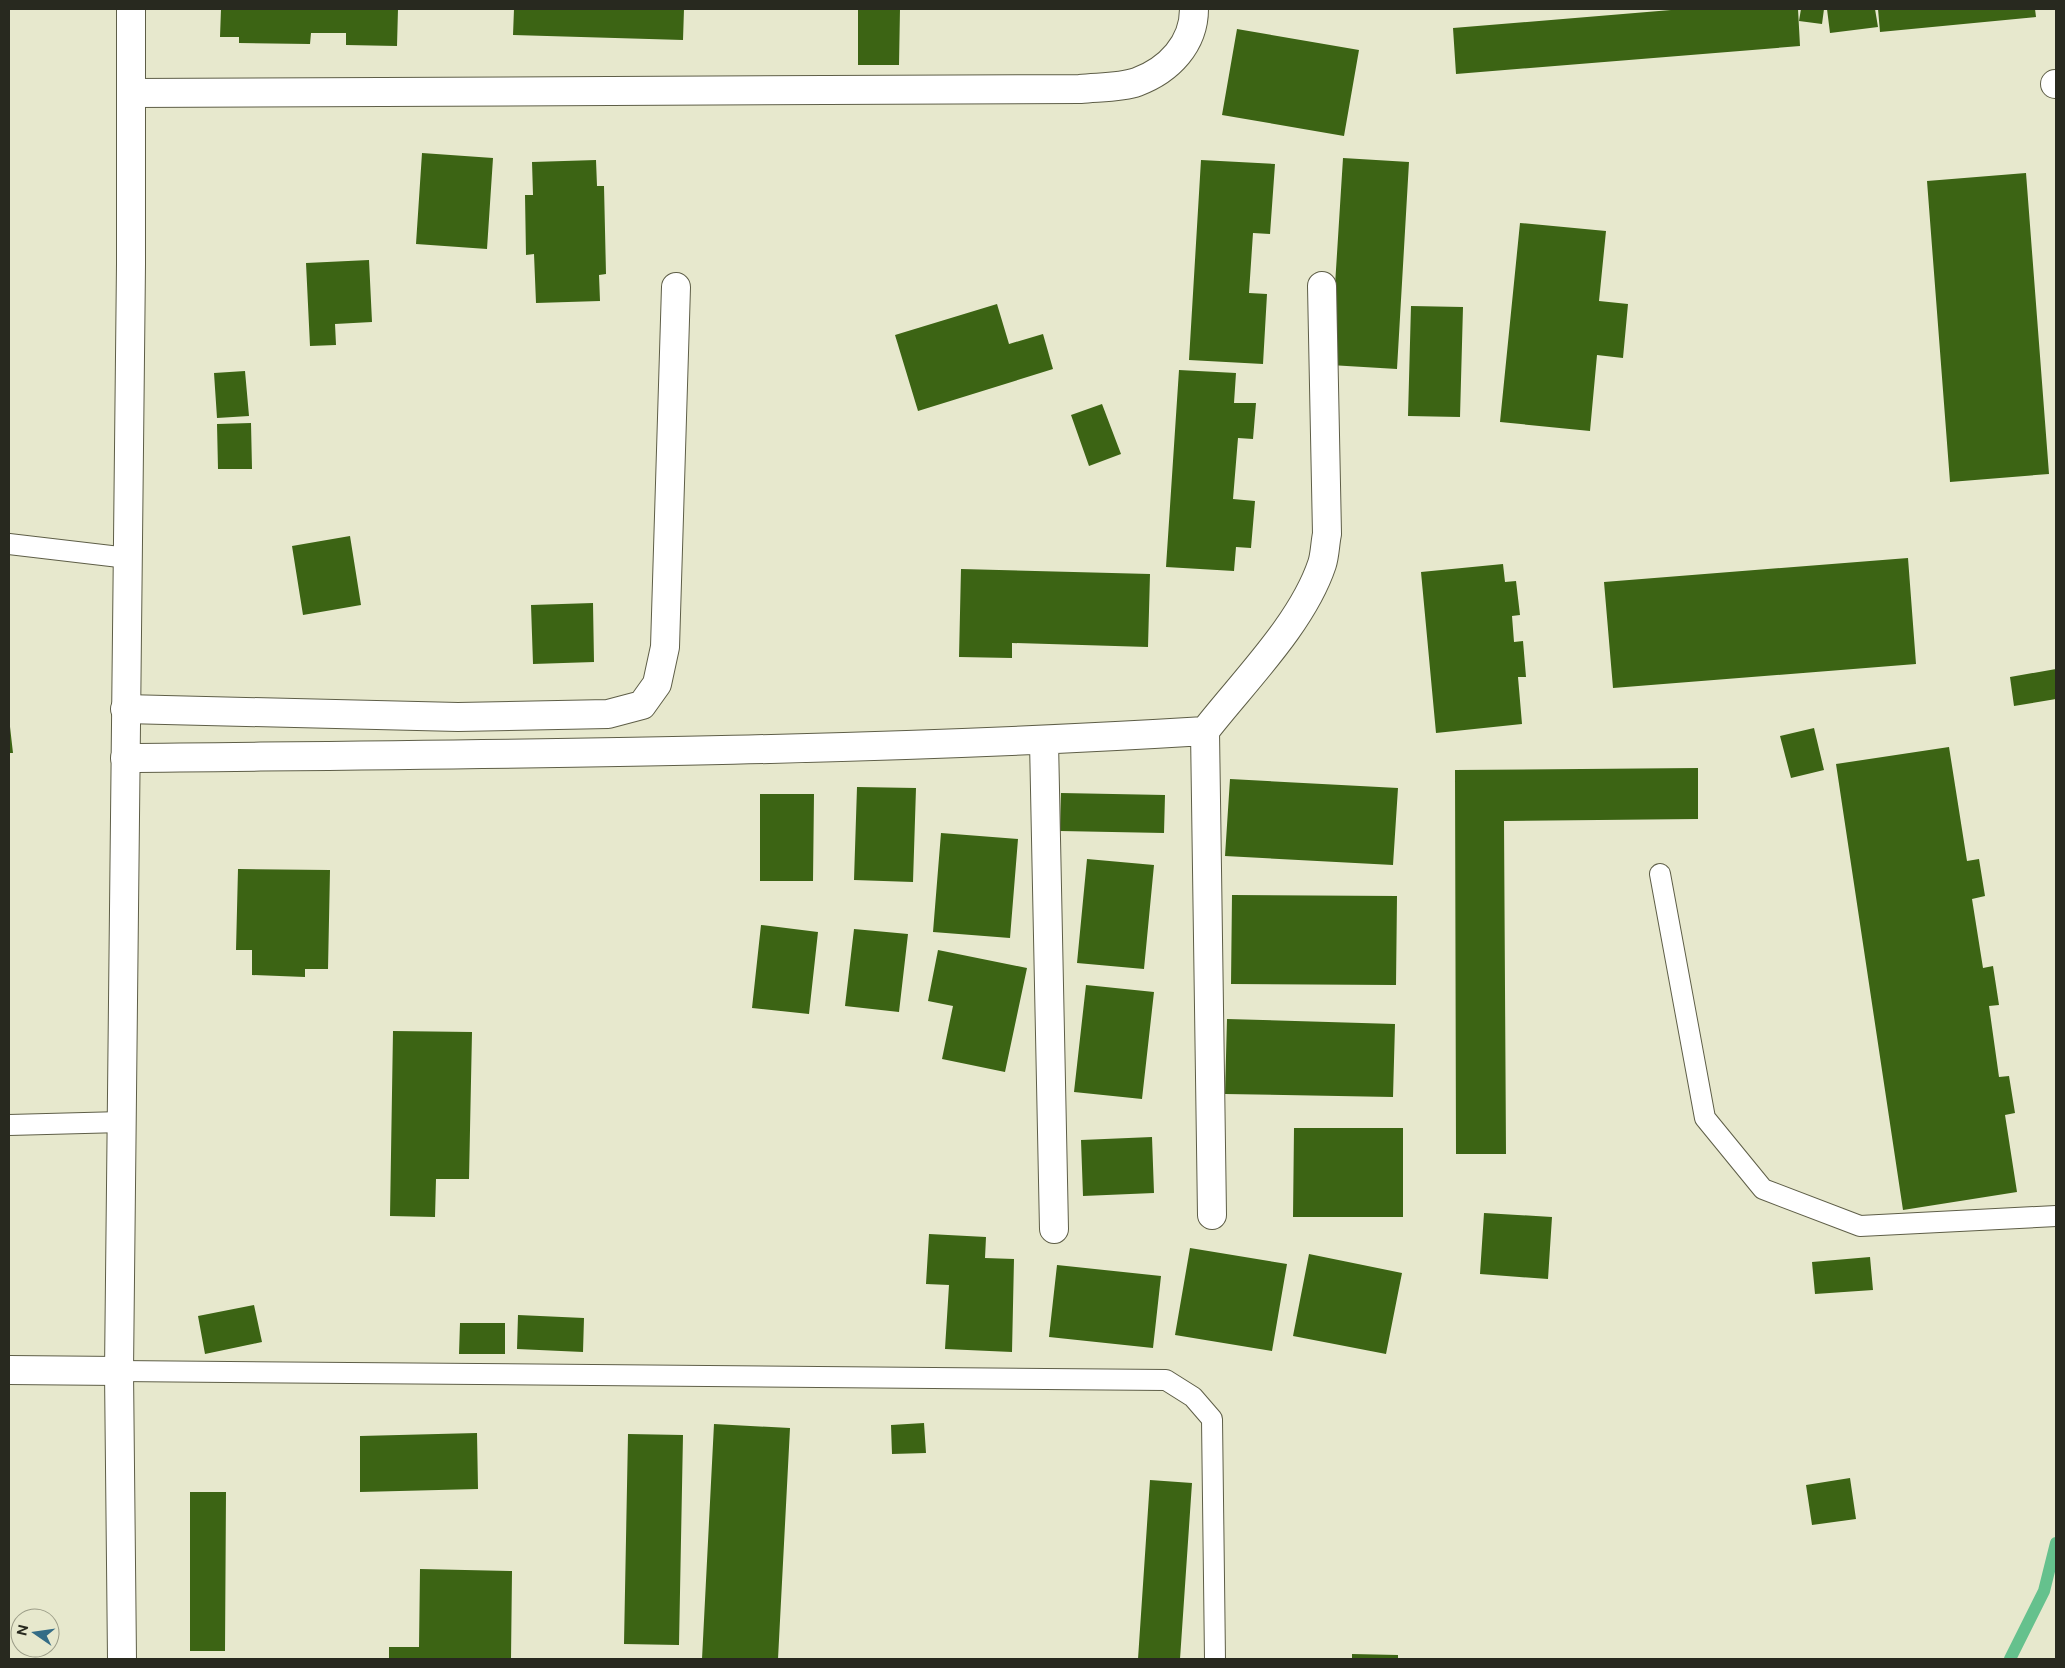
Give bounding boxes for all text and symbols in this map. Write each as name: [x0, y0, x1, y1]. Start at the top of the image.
north arrow: [10, 1608, 60, 1658]
text: N: [13, 1623, 32, 1637]

